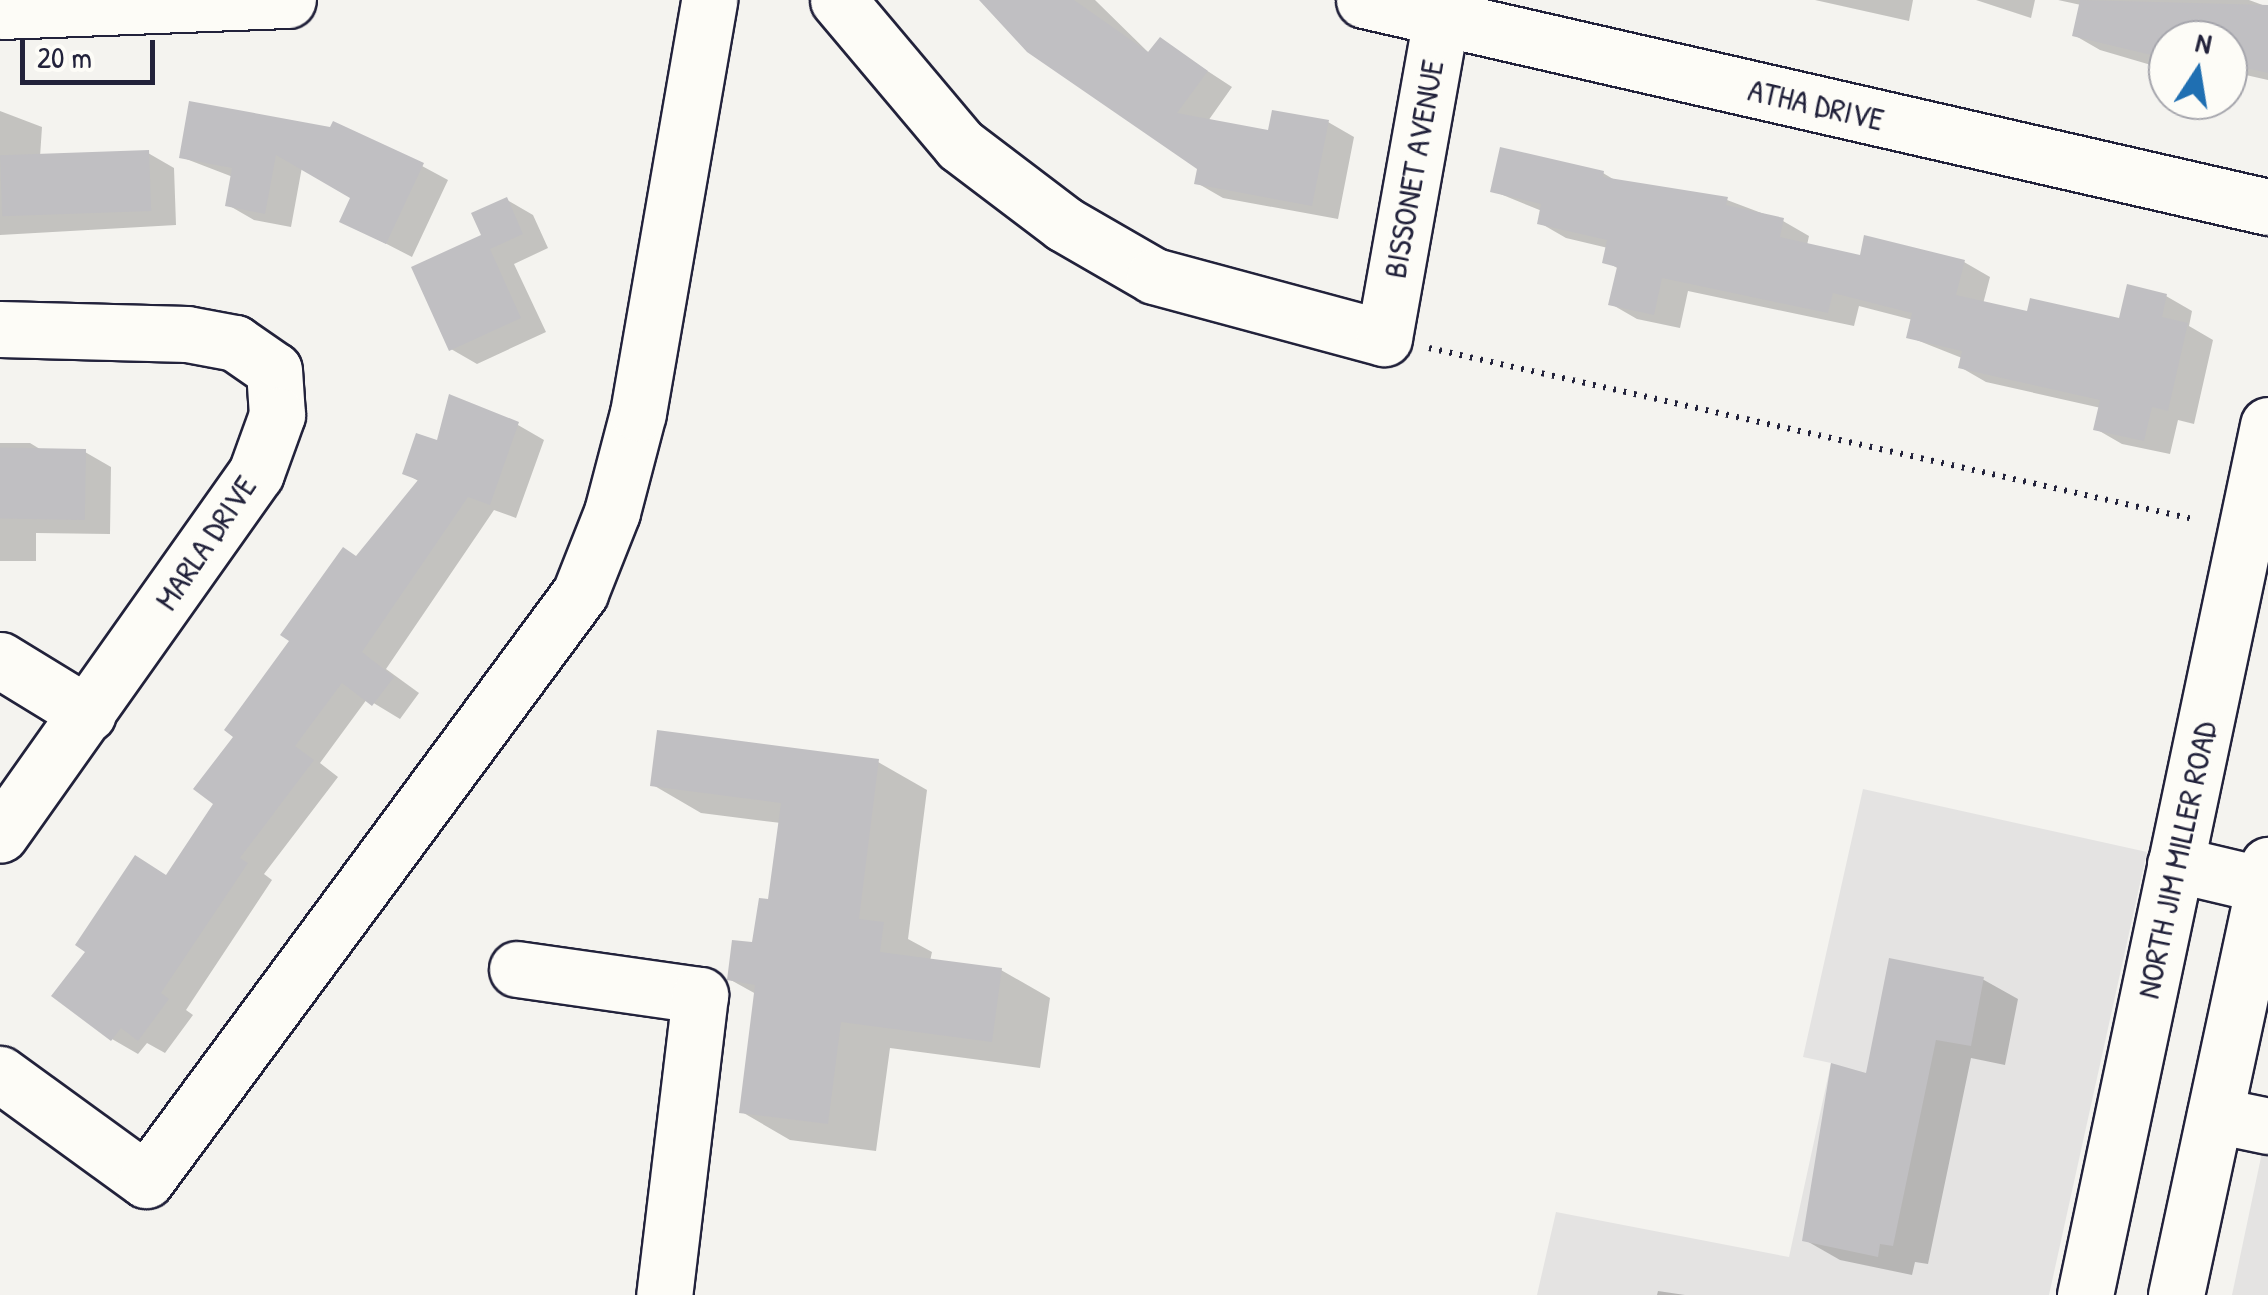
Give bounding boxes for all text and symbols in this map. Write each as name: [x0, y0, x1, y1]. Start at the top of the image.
scale bar: [25, 20, 160, 82]
north arrow: [2148, 20, 2248, 120]
text: N: [2193, 22, 2215, 63]
text: 20 m: [37, 37, 92, 77]
street label: BISSONET AVENUE: [1376, 57, 1452, 281]
street label: ATHA DRIVE: [1744, 71, 1888, 139]
street label: MARLA DRIVE: [147, 469, 265, 617]
street label: NORTH JIM MILLER ROAD: [2129, 718, 2225, 1002]

